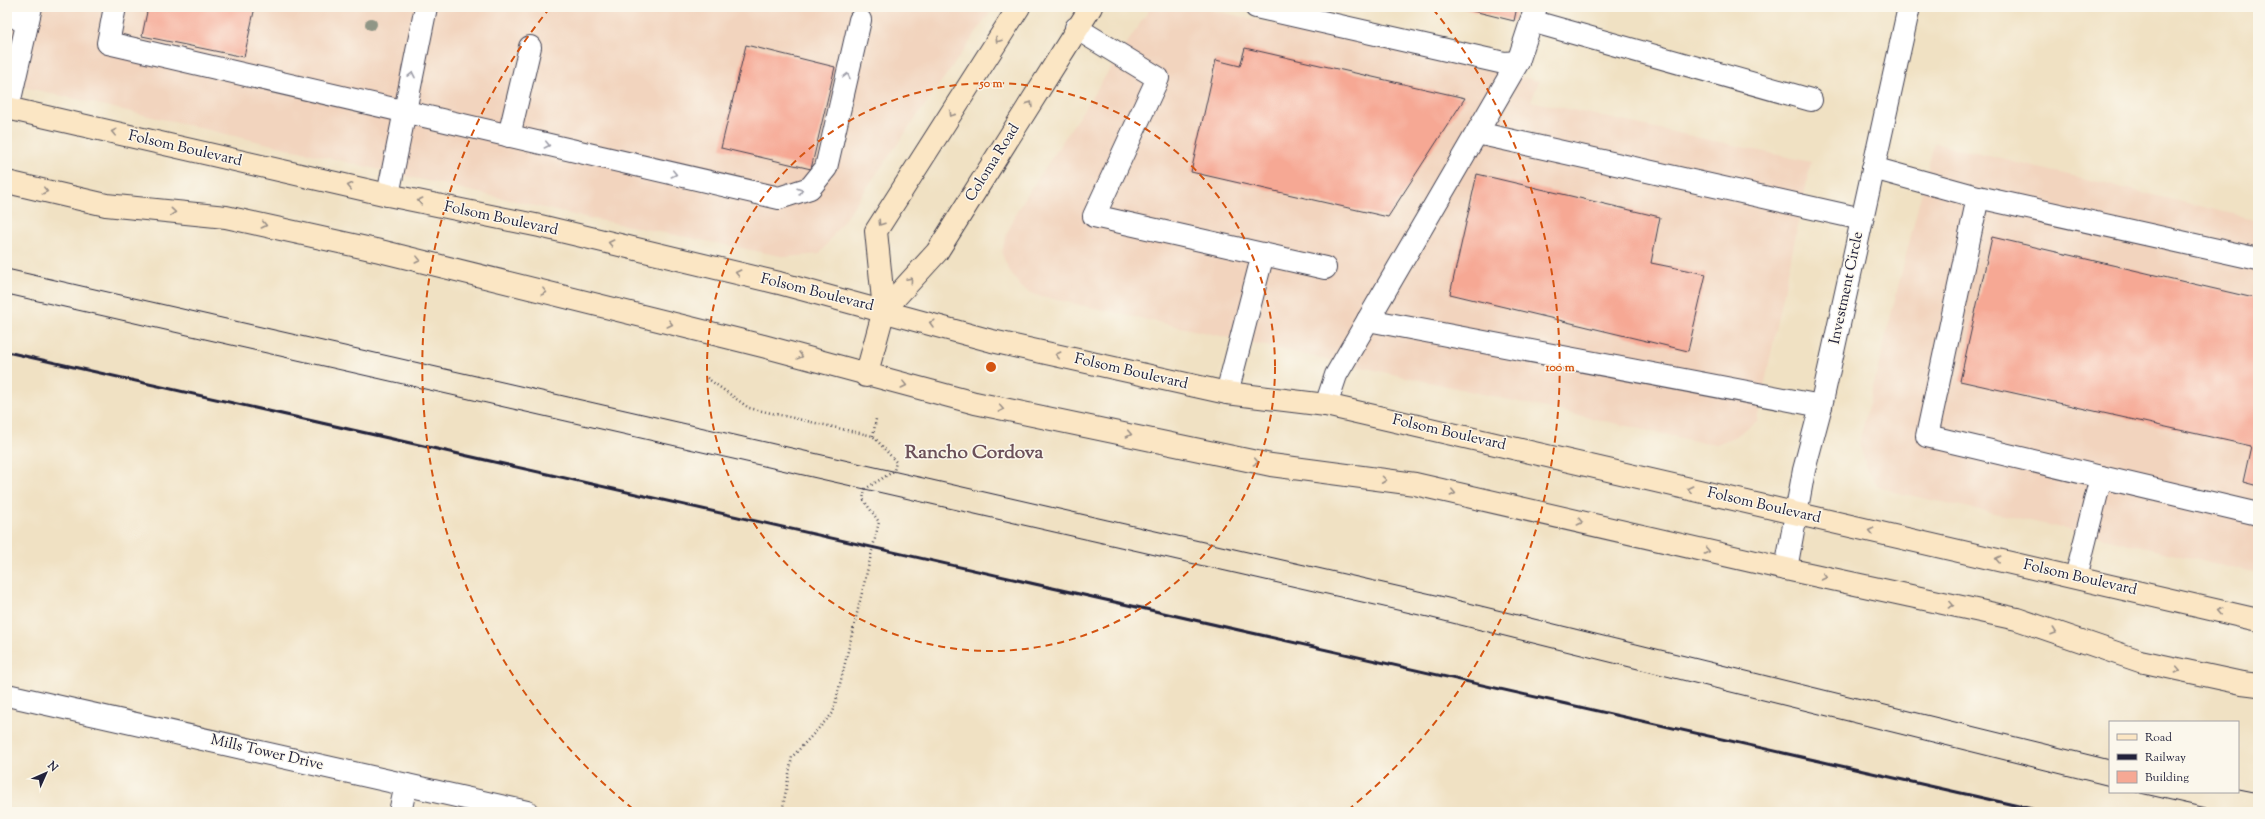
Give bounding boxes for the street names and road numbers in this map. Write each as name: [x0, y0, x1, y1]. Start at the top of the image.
street label: Coloma Road: [961, 120, 1026, 206]
street label: Folsom Boulevard: [126, 126, 244, 172]
street label: Folsom Boulevard: [442, 197, 560, 241]
street label: Investment Circle: [1825, 230, 1869, 346]
street label: Folsom Boulevard: [758, 269, 876, 317]
street label: Folsom Boulevard: [1072, 349, 1190, 395]
street label: Folsom Boulevard: [1390, 410, 1508, 456]
street label: Folsom Boulevard: [1705, 483, 1823, 529]
street label: Folsom Boulevard: [2021, 555, 2139, 601]
street label: Mills Tower Drive: [209, 730, 325, 776]

